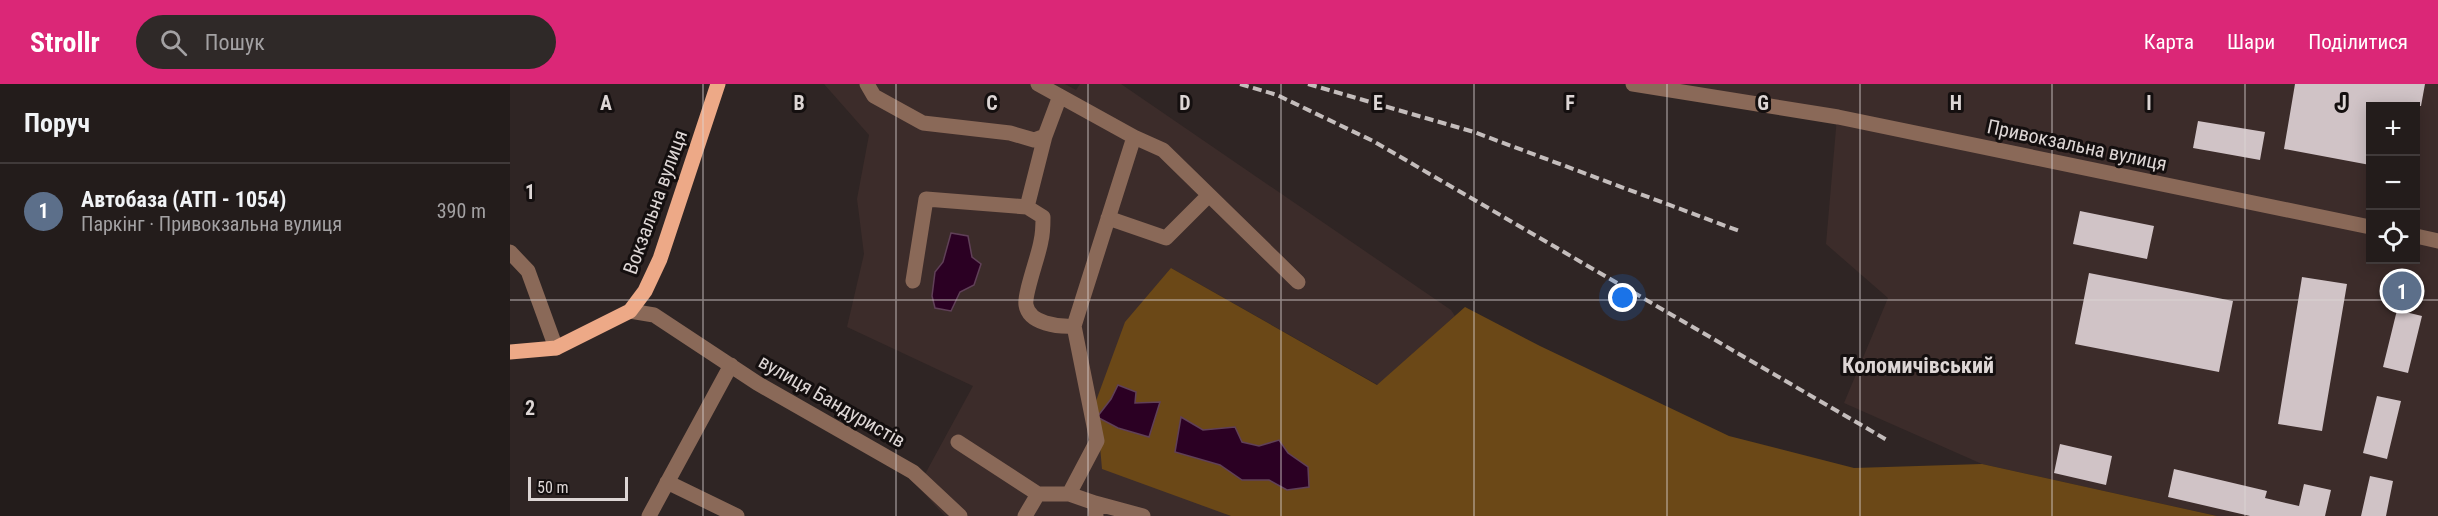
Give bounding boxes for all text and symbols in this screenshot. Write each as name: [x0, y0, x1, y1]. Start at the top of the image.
search box: [136, 15, 556, 69]
text: Strollr: [30, 26, 100, 59]
icon: search: [157, 26, 190, 59]
text: Пошук: [205, 30, 265, 55]
text: Карта: [2144, 30, 2194, 54]
text: Шари: [2227, 30, 2275, 54]
text: Поділитися: [2308, 30, 2408, 54]
text: A: [600, 91, 612, 115]
text: B: [793, 91, 805, 115]
text: C: [986, 91, 998, 115]
text: D: [1179, 91, 1191, 115]
text: E: [1373, 91, 1383, 115]
text: F: [1565, 91, 1575, 115]
text: G: [1757, 91, 1769, 115]
text: H: [1950, 91, 1962, 115]
text: I: [2146, 91, 2152, 115]
text: J: [2337, 91, 2347, 115]
map controls: [2366, 102, 2420, 264]
button: +: [2366, 102, 2420, 156]
text: Поруч: [24, 108, 90, 138]
street label: Привокзальна вулиця: [1985, 114, 2169, 176]
street label: Вокзальна вулиця: [618, 127, 692, 277]
button: −: [2366, 156, 2420, 210]
text: 1: [525, 180, 535, 204]
text: Автобаза (АТП - 1054): [81, 187, 286, 212]
text: 1: [38, 199, 49, 223]
text: 390 m: [437, 199, 486, 223]
button: locate: [2366, 210, 2420, 264]
text: Паркінг · Привокзальна вулиця: [81, 212, 342, 236]
pin: 1: [2382, 268, 2422, 314]
your location: [1608, 283, 1637, 312]
street label: вулиця Бандуристів: [754, 349, 910, 453]
district label: Коломичівський: [1842, 353, 1994, 378]
text: 2: [525, 396, 535, 420]
scale bar: [528, 474, 628, 502]
text: 50 m: [537, 478, 569, 497]

